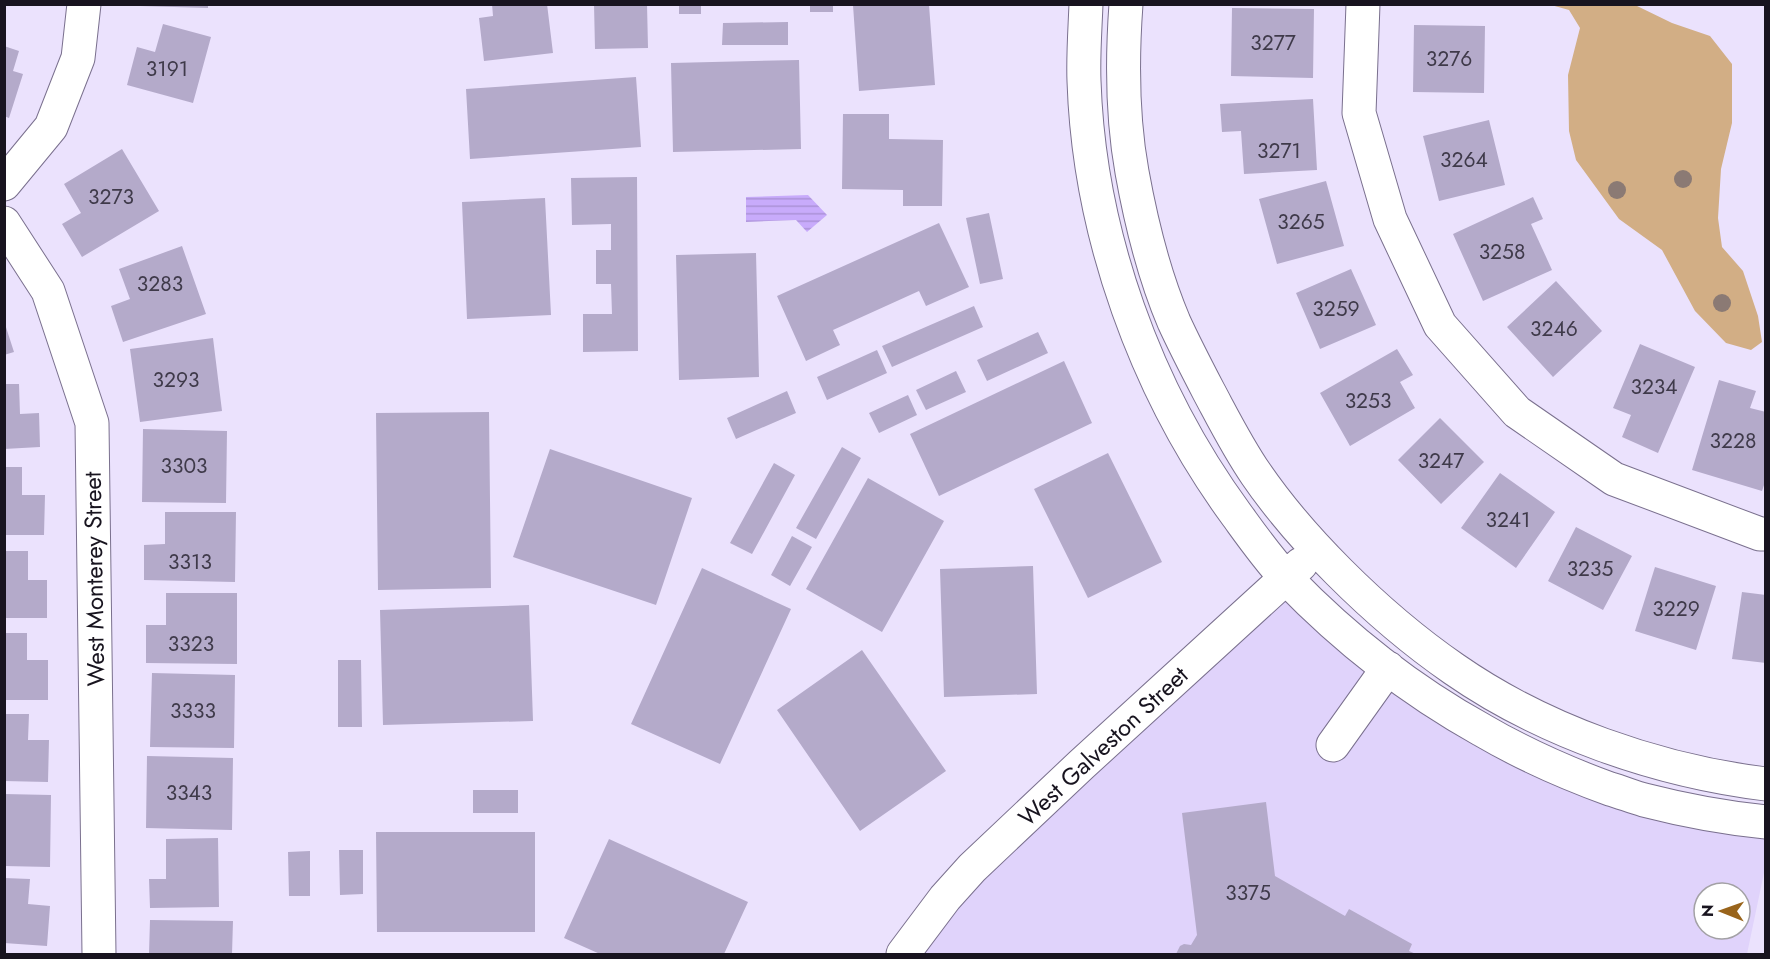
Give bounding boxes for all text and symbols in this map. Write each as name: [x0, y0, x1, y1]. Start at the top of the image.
house number: 3277: [1250, 28, 1296, 58]
house number: 3276: [1426, 44, 1472, 74]
house number: 3191: [146, 54, 188, 84]
house number: 3271: [1257, 136, 1301, 166]
house number: 3264: [1440, 145, 1488, 175]
house number: 3273: [88, 182, 134, 212]
house number: 3265: [1277, 207, 1325, 237]
house number: 3258: [1479, 237, 1525, 267]
house number: 3283: [137, 269, 183, 299]
house number: 3259: [1312, 294, 1360, 324]
house number: 3246: [1530, 314, 1578, 344]
house number: 3293: [153, 365, 199, 395]
house number: 3234: [1630, 372, 1678, 402]
house number: 3253: [1345, 386, 1391, 416]
house number: 3228: [1710, 426, 1756, 456]
house number: 3247: [1418, 446, 1464, 476]
house number: 3303: [161, 451, 208, 481]
street label: West Monterey Street: [75, 471, 113, 687]
house number: 3241: [1485, 505, 1531, 535]
house number: 3313: [168, 547, 212, 577]
house number: 3235: [1567, 554, 1613, 584]
house number: 3229: [1652, 594, 1700, 624]
house number: 3323: [168, 629, 214, 659]
street label: West Galveston Street: [1010, 658, 1196, 834]
house number: 3333: [170, 696, 216, 726]
house number: 3343: [166, 778, 212, 808]
house number: 3375: [1225, 878, 1271, 908]
north arrow: [1692, 881, 1752, 941]
text: N: [1696, 904, 1719, 917]

